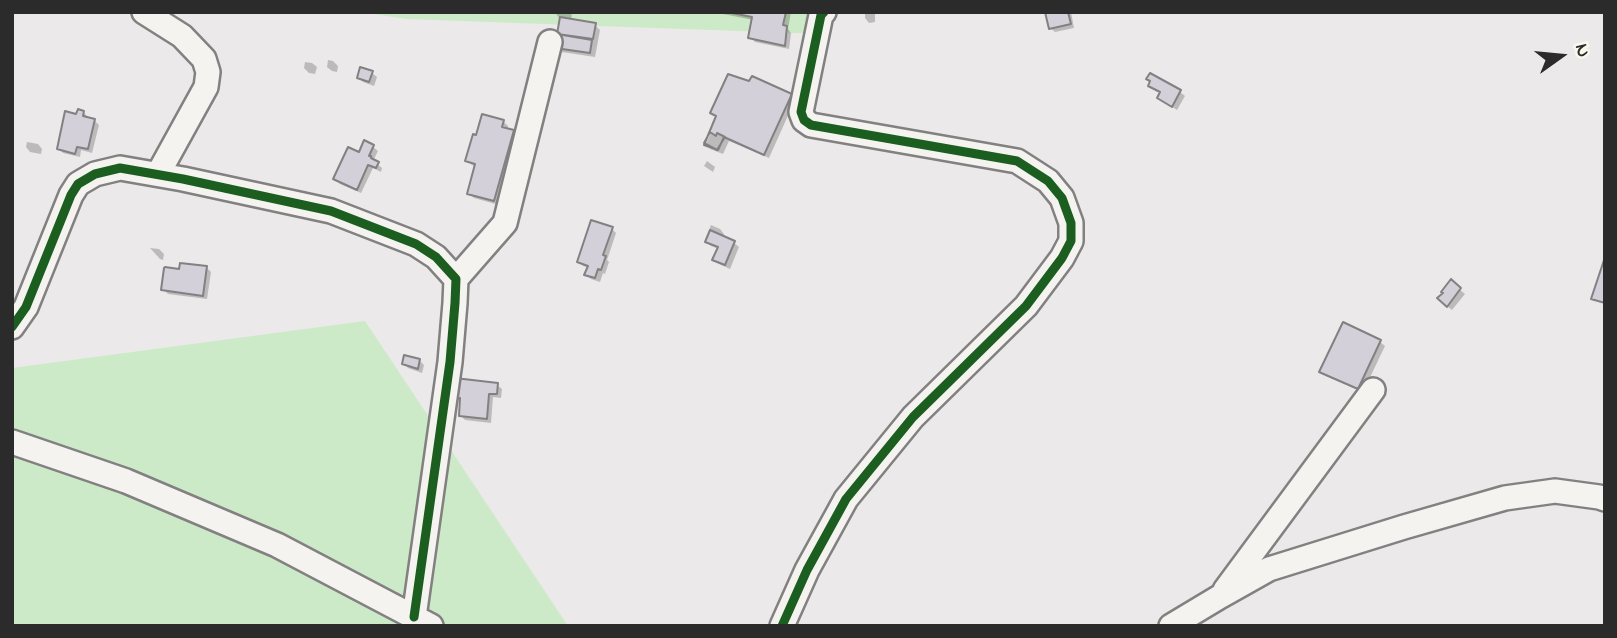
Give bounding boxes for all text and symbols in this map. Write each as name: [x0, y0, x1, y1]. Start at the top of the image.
north arrow: [1526, 21, 1596, 91]
text: N: [1567, 41, 1596, 60]

